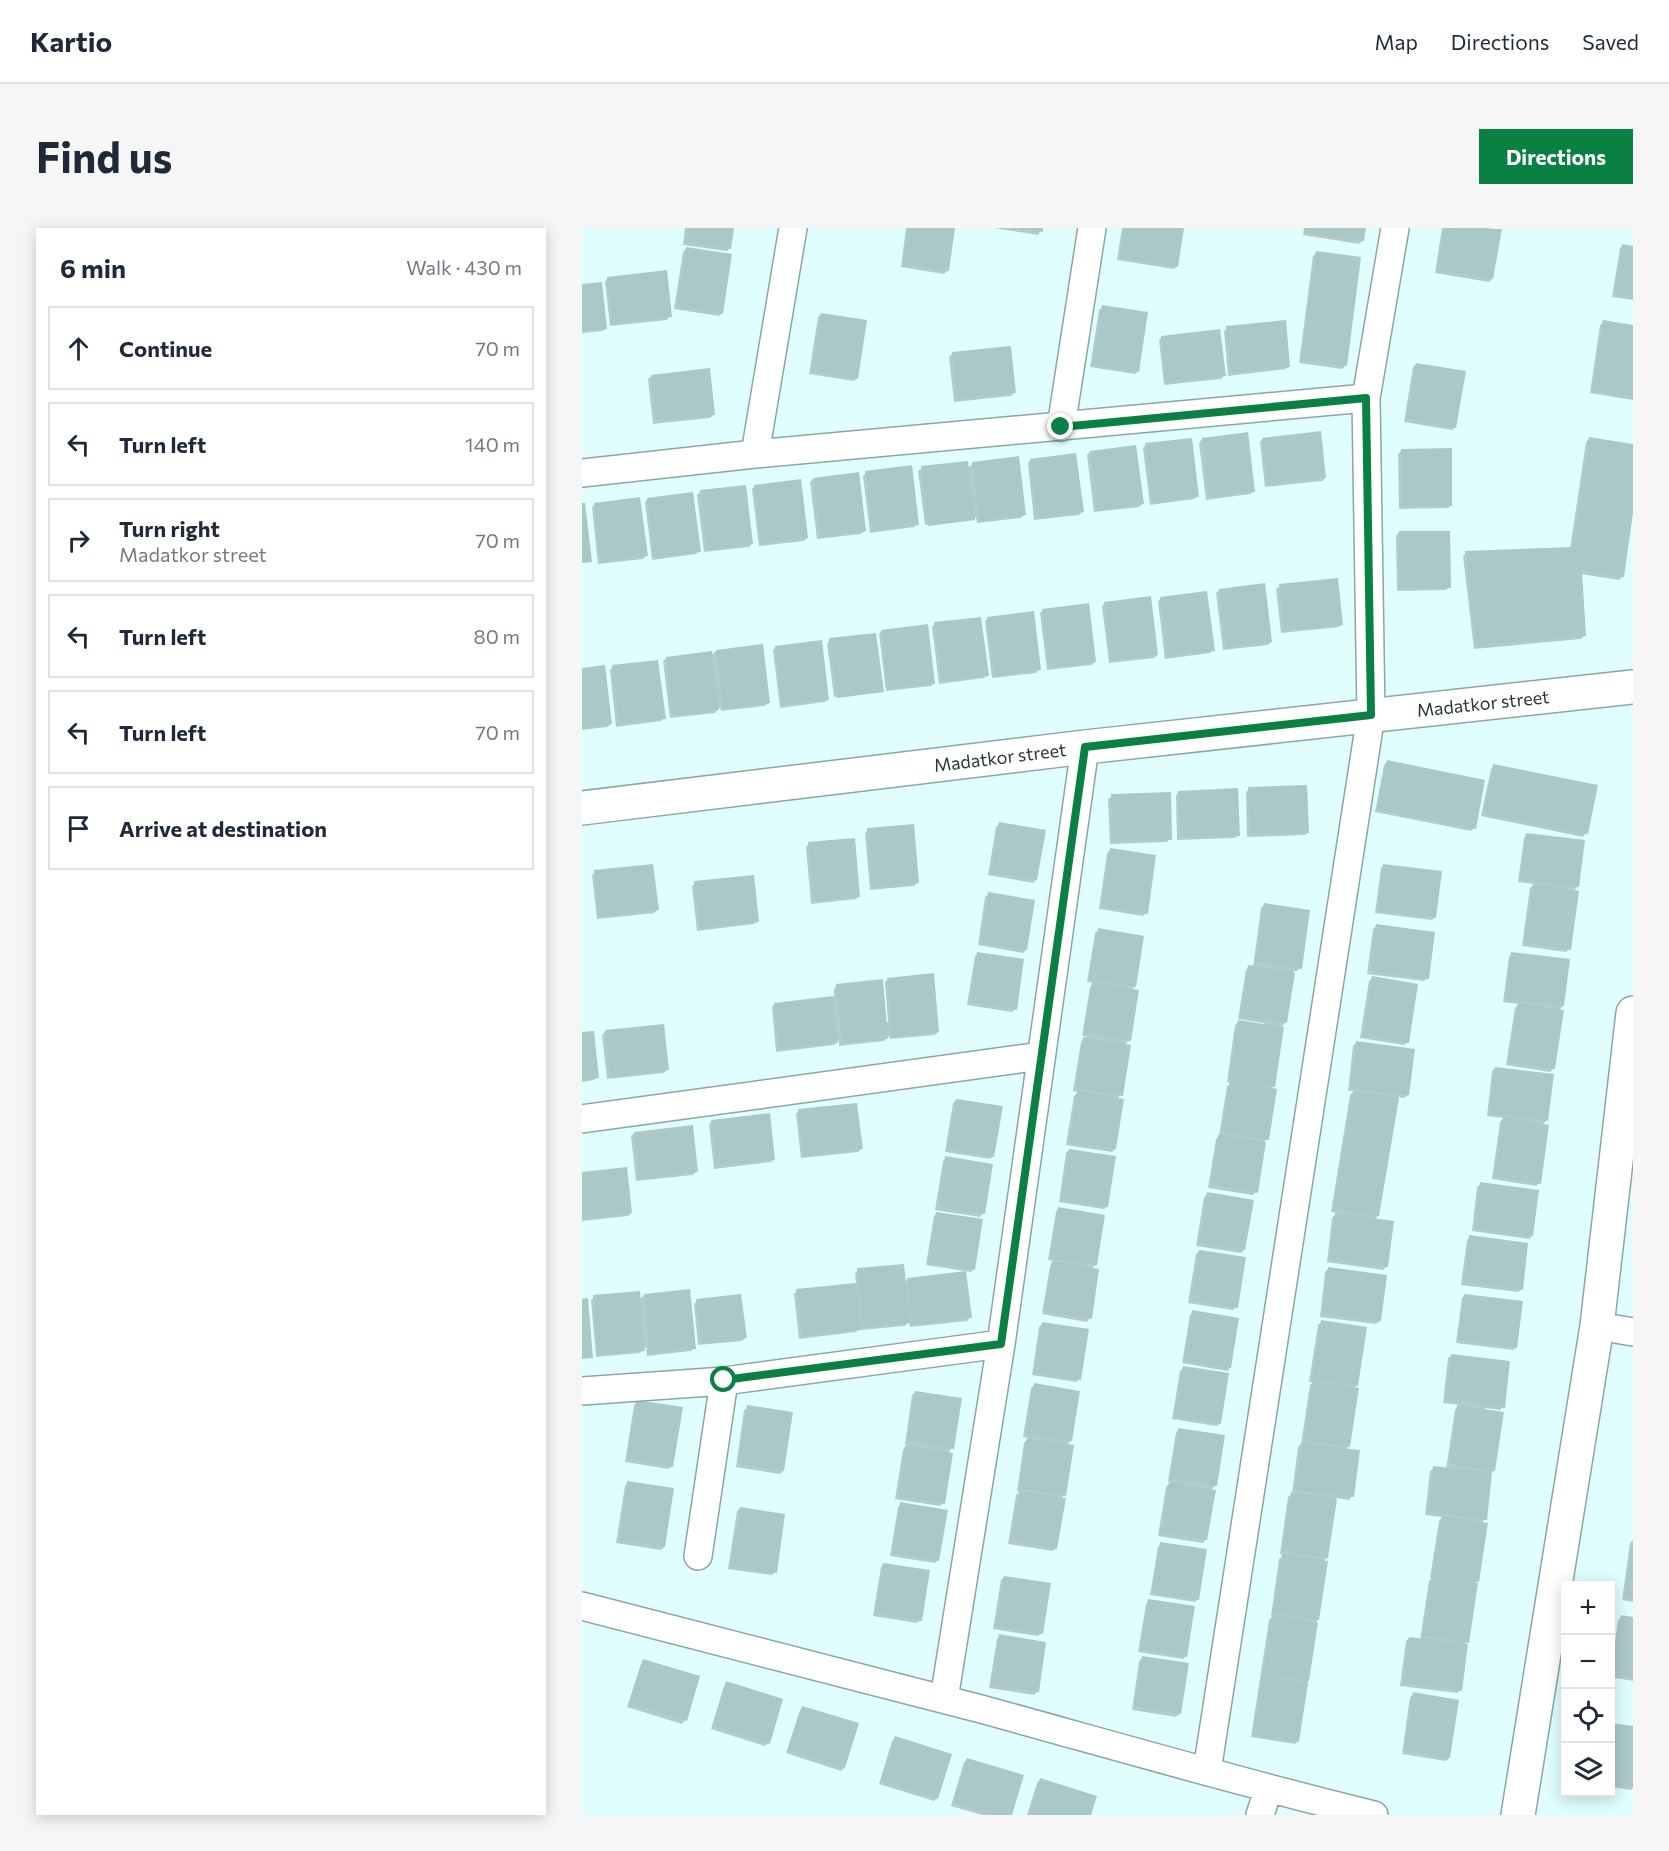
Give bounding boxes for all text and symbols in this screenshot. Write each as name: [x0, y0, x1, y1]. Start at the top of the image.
text: Kartio: [30, 24, 112, 58]
text: Map: [1375, 29, 1418, 54]
text: Directions: [1451, 29, 1549, 54]
text: Saved: [1582, 29, 1639, 54]
button: Directions: [1479, 129, 1633, 184]
text: Find us: [36, 130, 172, 182]
text: 6 min: [60, 252, 126, 283]
text: Walk · 430 m: [406, 255, 522, 279]
icon: ahead: [62, 332, 95, 365]
text: Continue: [119, 335, 212, 362]
text: 70 m: [475, 336, 520, 360]
route end: [1047, 413, 1073, 439]
icon: left: [62, 428, 95, 461]
text: Turn left: [119, 431, 206, 458]
text: 140 m: [465, 432, 520, 456]
text: Turn right: [119, 515, 220, 542]
icon: right: [62, 524, 95, 557]
text: 70 m: [475, 528, 520, 552]
text: Madatkor street: [119, 542, 267, 566]
icon: left: [62, 620, 95, 653]
text: Turn left: [119, 623, 206, 650]
text: 80 m: [474, 624, 520, 648]
street label: Madatkor street: [1416, 685, 1550, 721]
icon: left: [62, 716, 95, 749]
text: Turn left: [119, 719, 206, 746]
text: 70 m: [475, 720, 520, 744]
street label: Madatkor street: [933, 738, 1067, 776]
icon: arrive: [62, 812, 95, 845]
text: Arrive at destination: [119, 815, 327, 842]
route start: [710, 1366, 736, 1392]
map controls: [1561, 1581, 1615, 1797]
button: +: [1561, 1581, 1615, 1635]
button: −: [1561, 1635, 1615, 1689]
button: locate: [1561, 1689, 1615, 1743]
button: layers: [1561, 1743, 1615, 1797]

